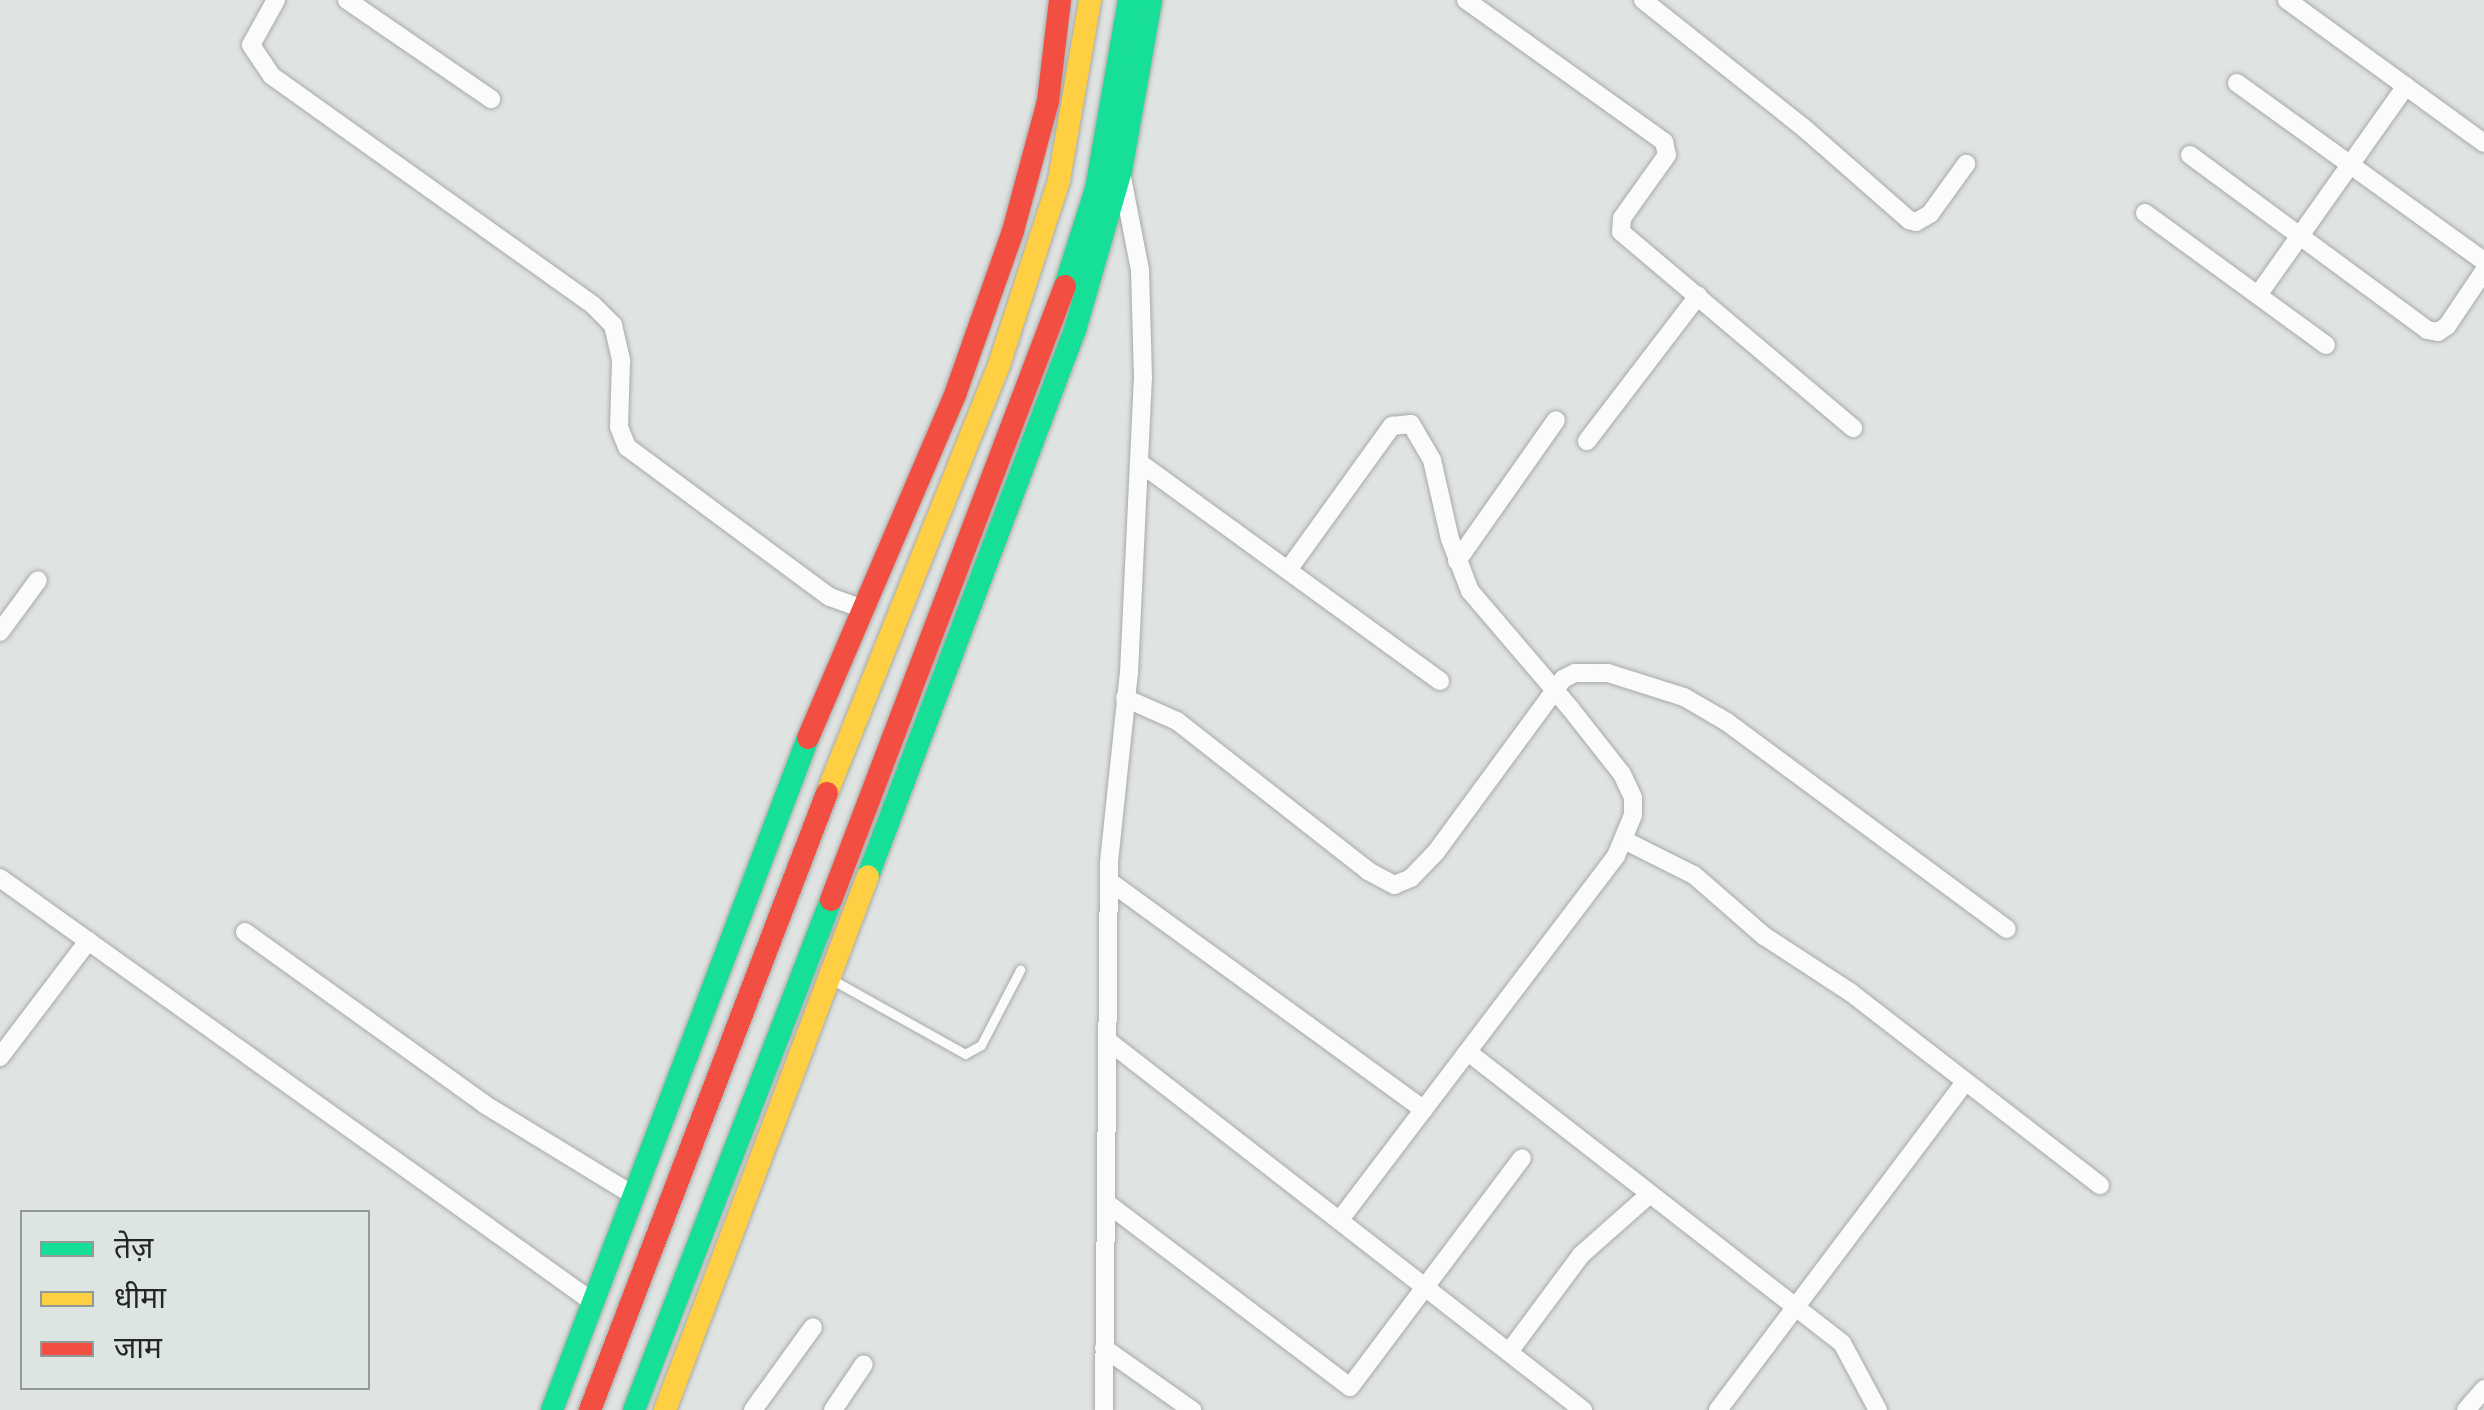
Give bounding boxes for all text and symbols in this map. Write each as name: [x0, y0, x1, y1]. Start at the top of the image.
legend: [20, 1210, 370, 1390]
text: तेज़: [114, 1228, 153, 1266]
text: धीमा: [114, 1278, 166, 1316]
text: जाम: [114, 1328, 162, 1366]

